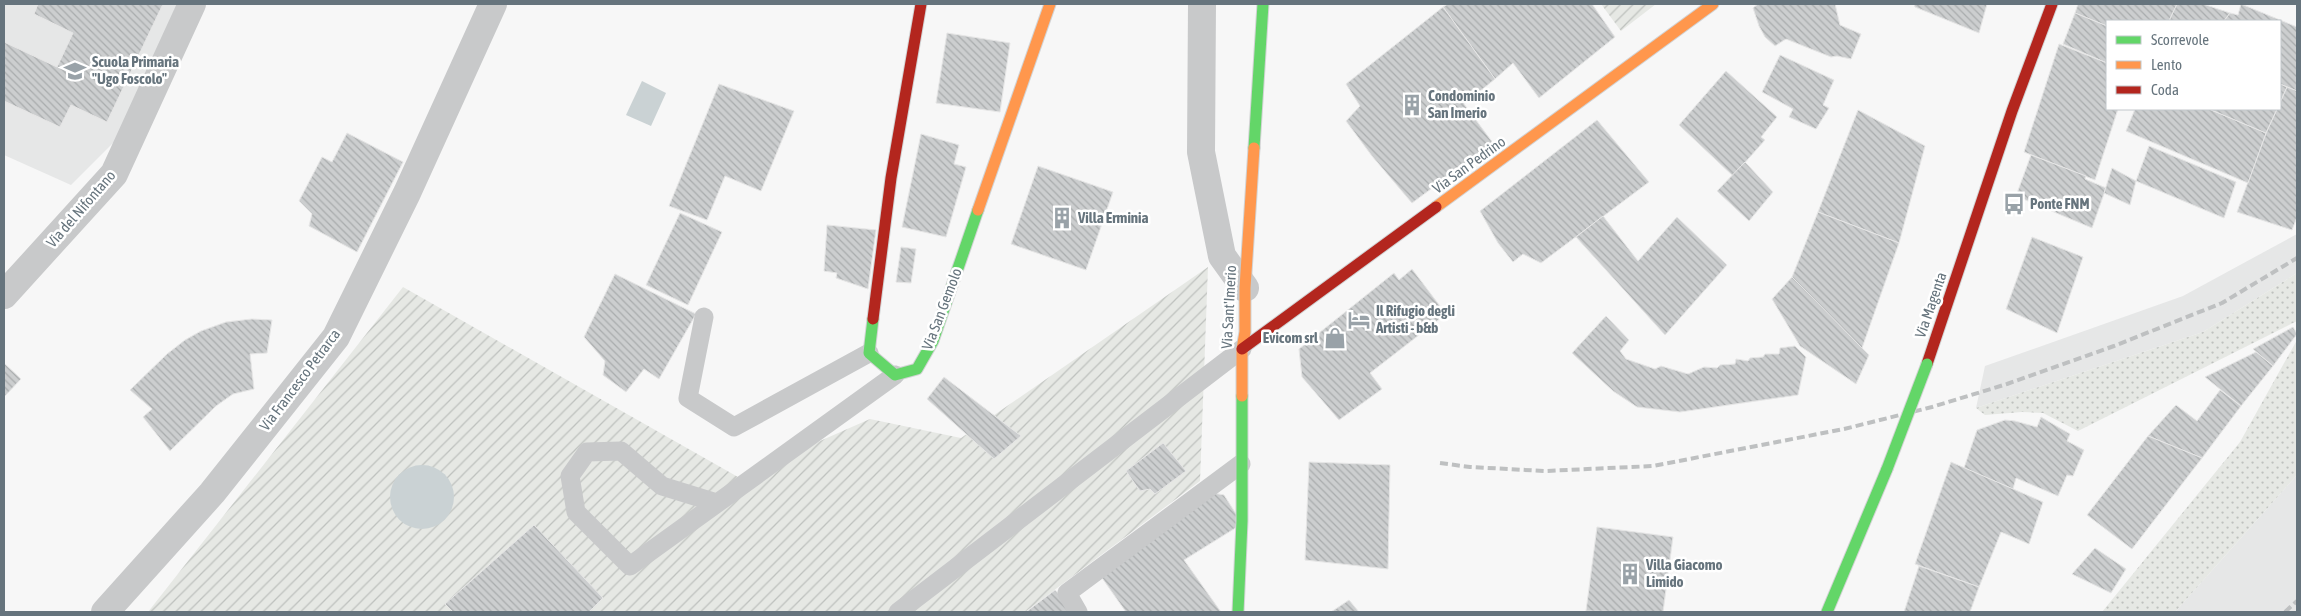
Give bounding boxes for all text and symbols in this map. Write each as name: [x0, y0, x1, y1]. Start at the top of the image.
legend: [2106, 20, 2281, 110]
text: Scorrevole: [2151, 31, 2209, 48]
place label: Scuola Primaria "Ugo Foscolo": [92, 53, 179, 87]
text: Lento: [2151, 56, 2182, 73]
school or university icon: Scuola Primaria "Ugo Foscolo": [62, 58, 88, 84]
text: Coda: [2151, 81, 2179, 98]
place label: Condominio San Imerio: [1428, 87, 1495, 121]
building icon: Condominio San Imerio: [1399, 92, 1425, 118]
street label: Via San Pedrino: [1429, 133, 1508, 197]
street label: Via del Nifontano: [43, 167, 119, 251]
bus stop icon: Ponte FNM: [2001, 191, 2027, 217]
place label: Ponte FNM: [2030, 195, 2090, 212]
building icon: Villa Erminia: [1049, 205, 1075, 231]
place label: Villa Erminia: [1077, 209, 1149, 226]
street label: Via Sant'Imerio: [1218, 265, 1239, 349]
street label: Via San Gemolo: [918, 266, 965, 352]
street label: Via Magenta: [1911, 270, 1950, 340]
place label: Il Rifugio degli Artisti - b&b: [1375, 302, 1455, 336]
hotel icon: Il Rifugio degli Artisti - b&b: [1346, 307, 1372, 333]
shop icon: Evicom srl: [1322, 325, 1348, 351]
street label: Via Francesco Petrarca: [256, 326, 343, 434]
place label: Evicom srl: [1263, 329, 1319, 346]
place label: Villa Giacomo Limido: [1645, 556, 1723, 590]
building icon: Villa Giacomo Limido: [1617, 561, 1643, 587]

